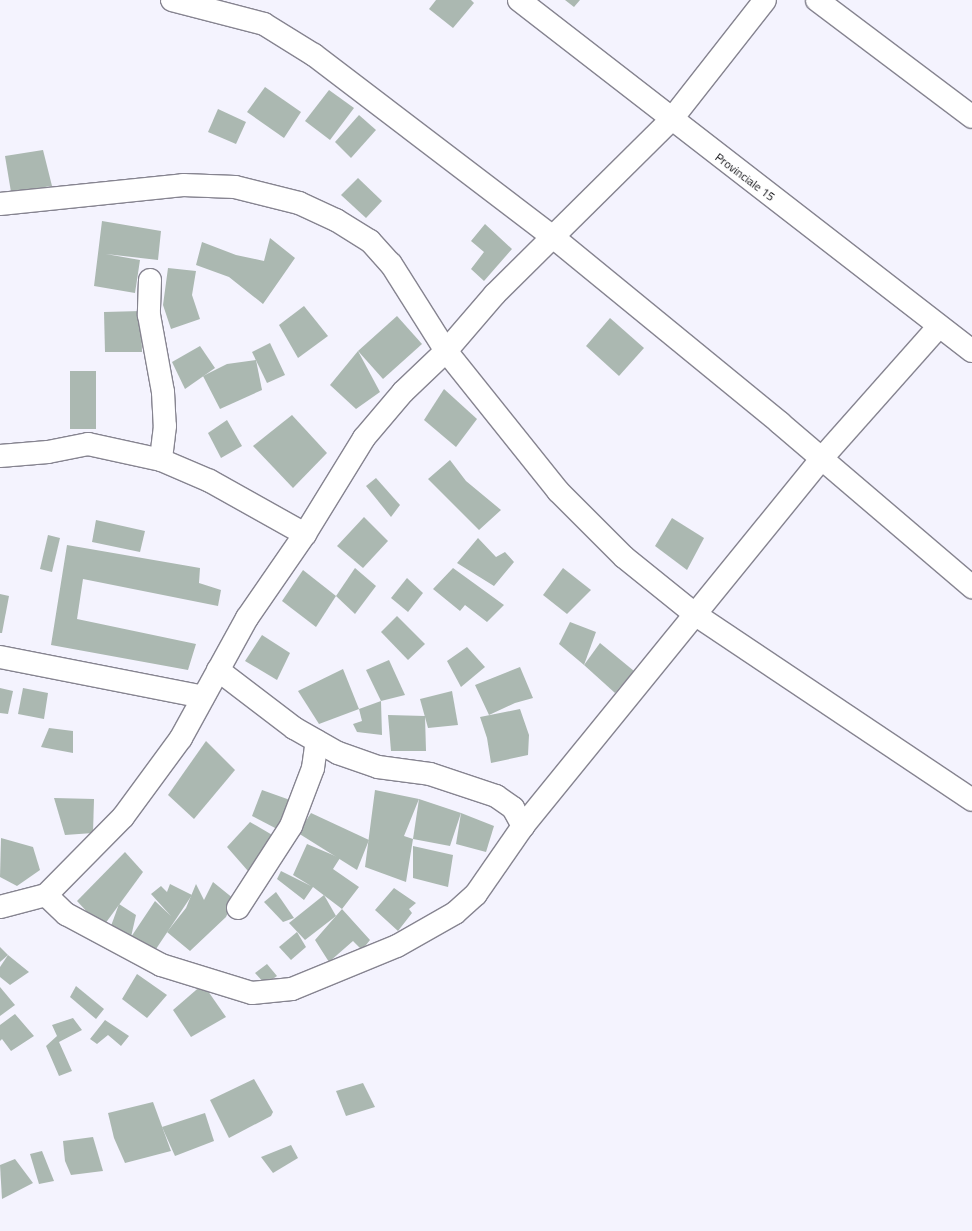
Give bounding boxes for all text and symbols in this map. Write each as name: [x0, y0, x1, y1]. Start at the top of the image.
street label: Provinciale 15: [712, 150, 778, 204]

